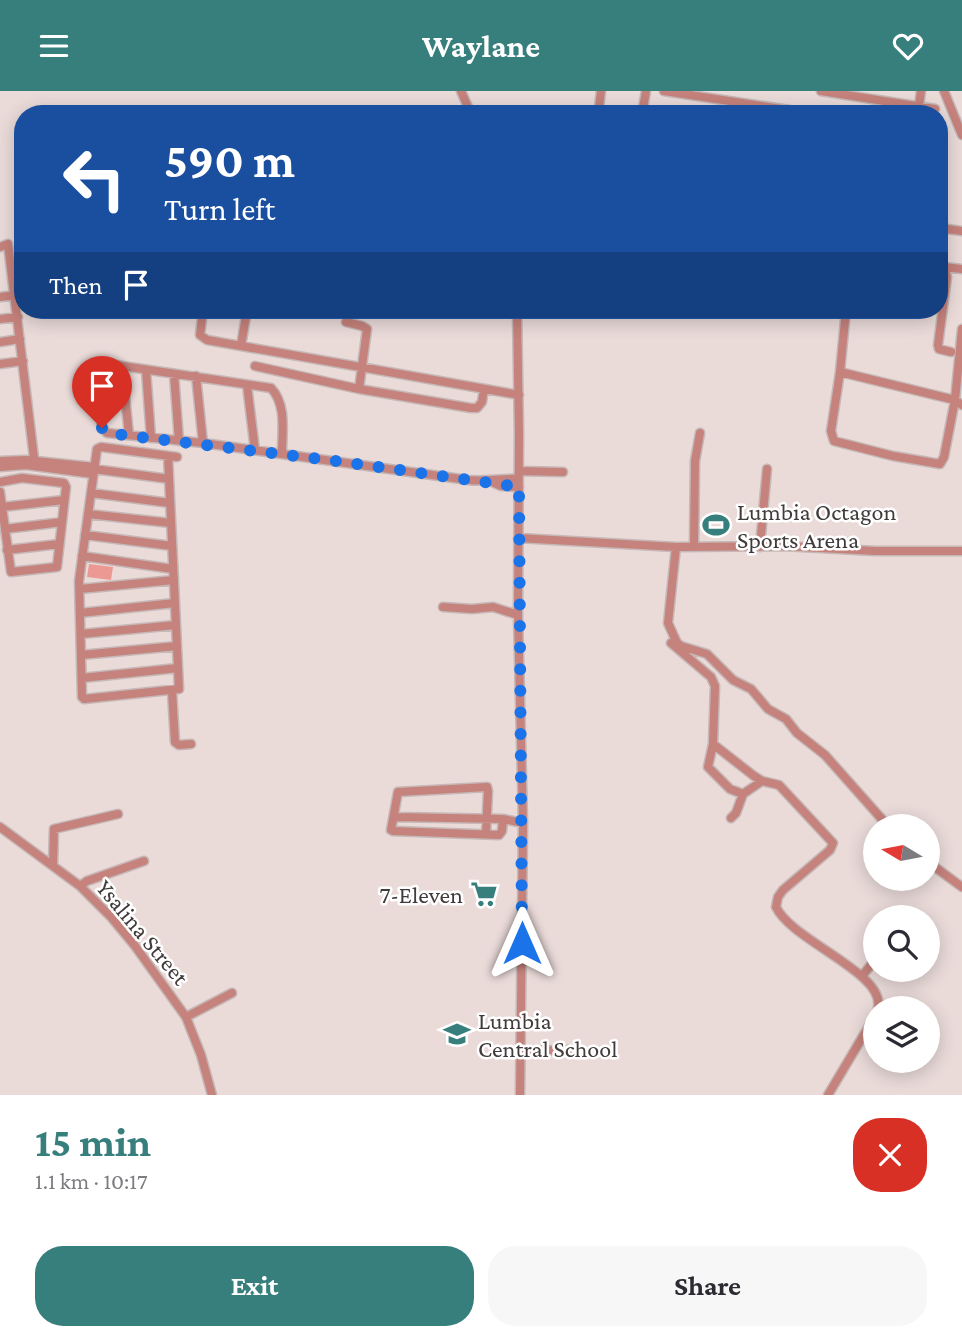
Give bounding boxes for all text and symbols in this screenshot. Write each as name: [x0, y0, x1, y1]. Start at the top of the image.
icon: menu: [35, 27, 73, 65]
icon: heart: [889, 27, 927, 65]
text: Waylane: [422, 28, 540, 64]
icon: left: [49, 133, 140, 224]
text: 590 m: [164, 133, 295, 188]
text: Turn left: [164, 191, 275, 227]
icon: arrive: [117, 266, 155, 304]
text: Then: [49, 271, 103, 300]
pin: [72, 356, 132, 428]
icon: arrive: [83, 367, 121, 405]
place label: Lumbia Octagon Sports Arena: [737, 498, 896, 553]
sports icon: Lumbia Octagon Sports Arena: [701, 510, 731, 540]
north arrow: [863, 814, 940, 891]
map controls: [863, 814, 940, 1073]
street label: Ysalina Street: [91, 874, 195, 991]
supermarket icon: 7-Eleven: [469, 879, 499, 909]
place label: 7-Eleven: [380, 881, 463, 908]
button: search: [863, 905, 940, 982]
position arrow: [485, 906, 559, 980]
button: layers: [863, 996, 940, 1073]
place label: Lumbia Central School: [478, 1007, 617, 1062]
school or university icon: Lumbia Central School: [442, 1019, 472, 1049]
text: 15 min: [35, 1118, 151, 1165]
button: close: [853, 1118, 927, 1192]
text: 1.1 km · 10:17: [35, 1168, 148, 1194]
button: Exit: [35, 1246, 474, 1326]
button: Share: [488, 1246, 927, 1326]

